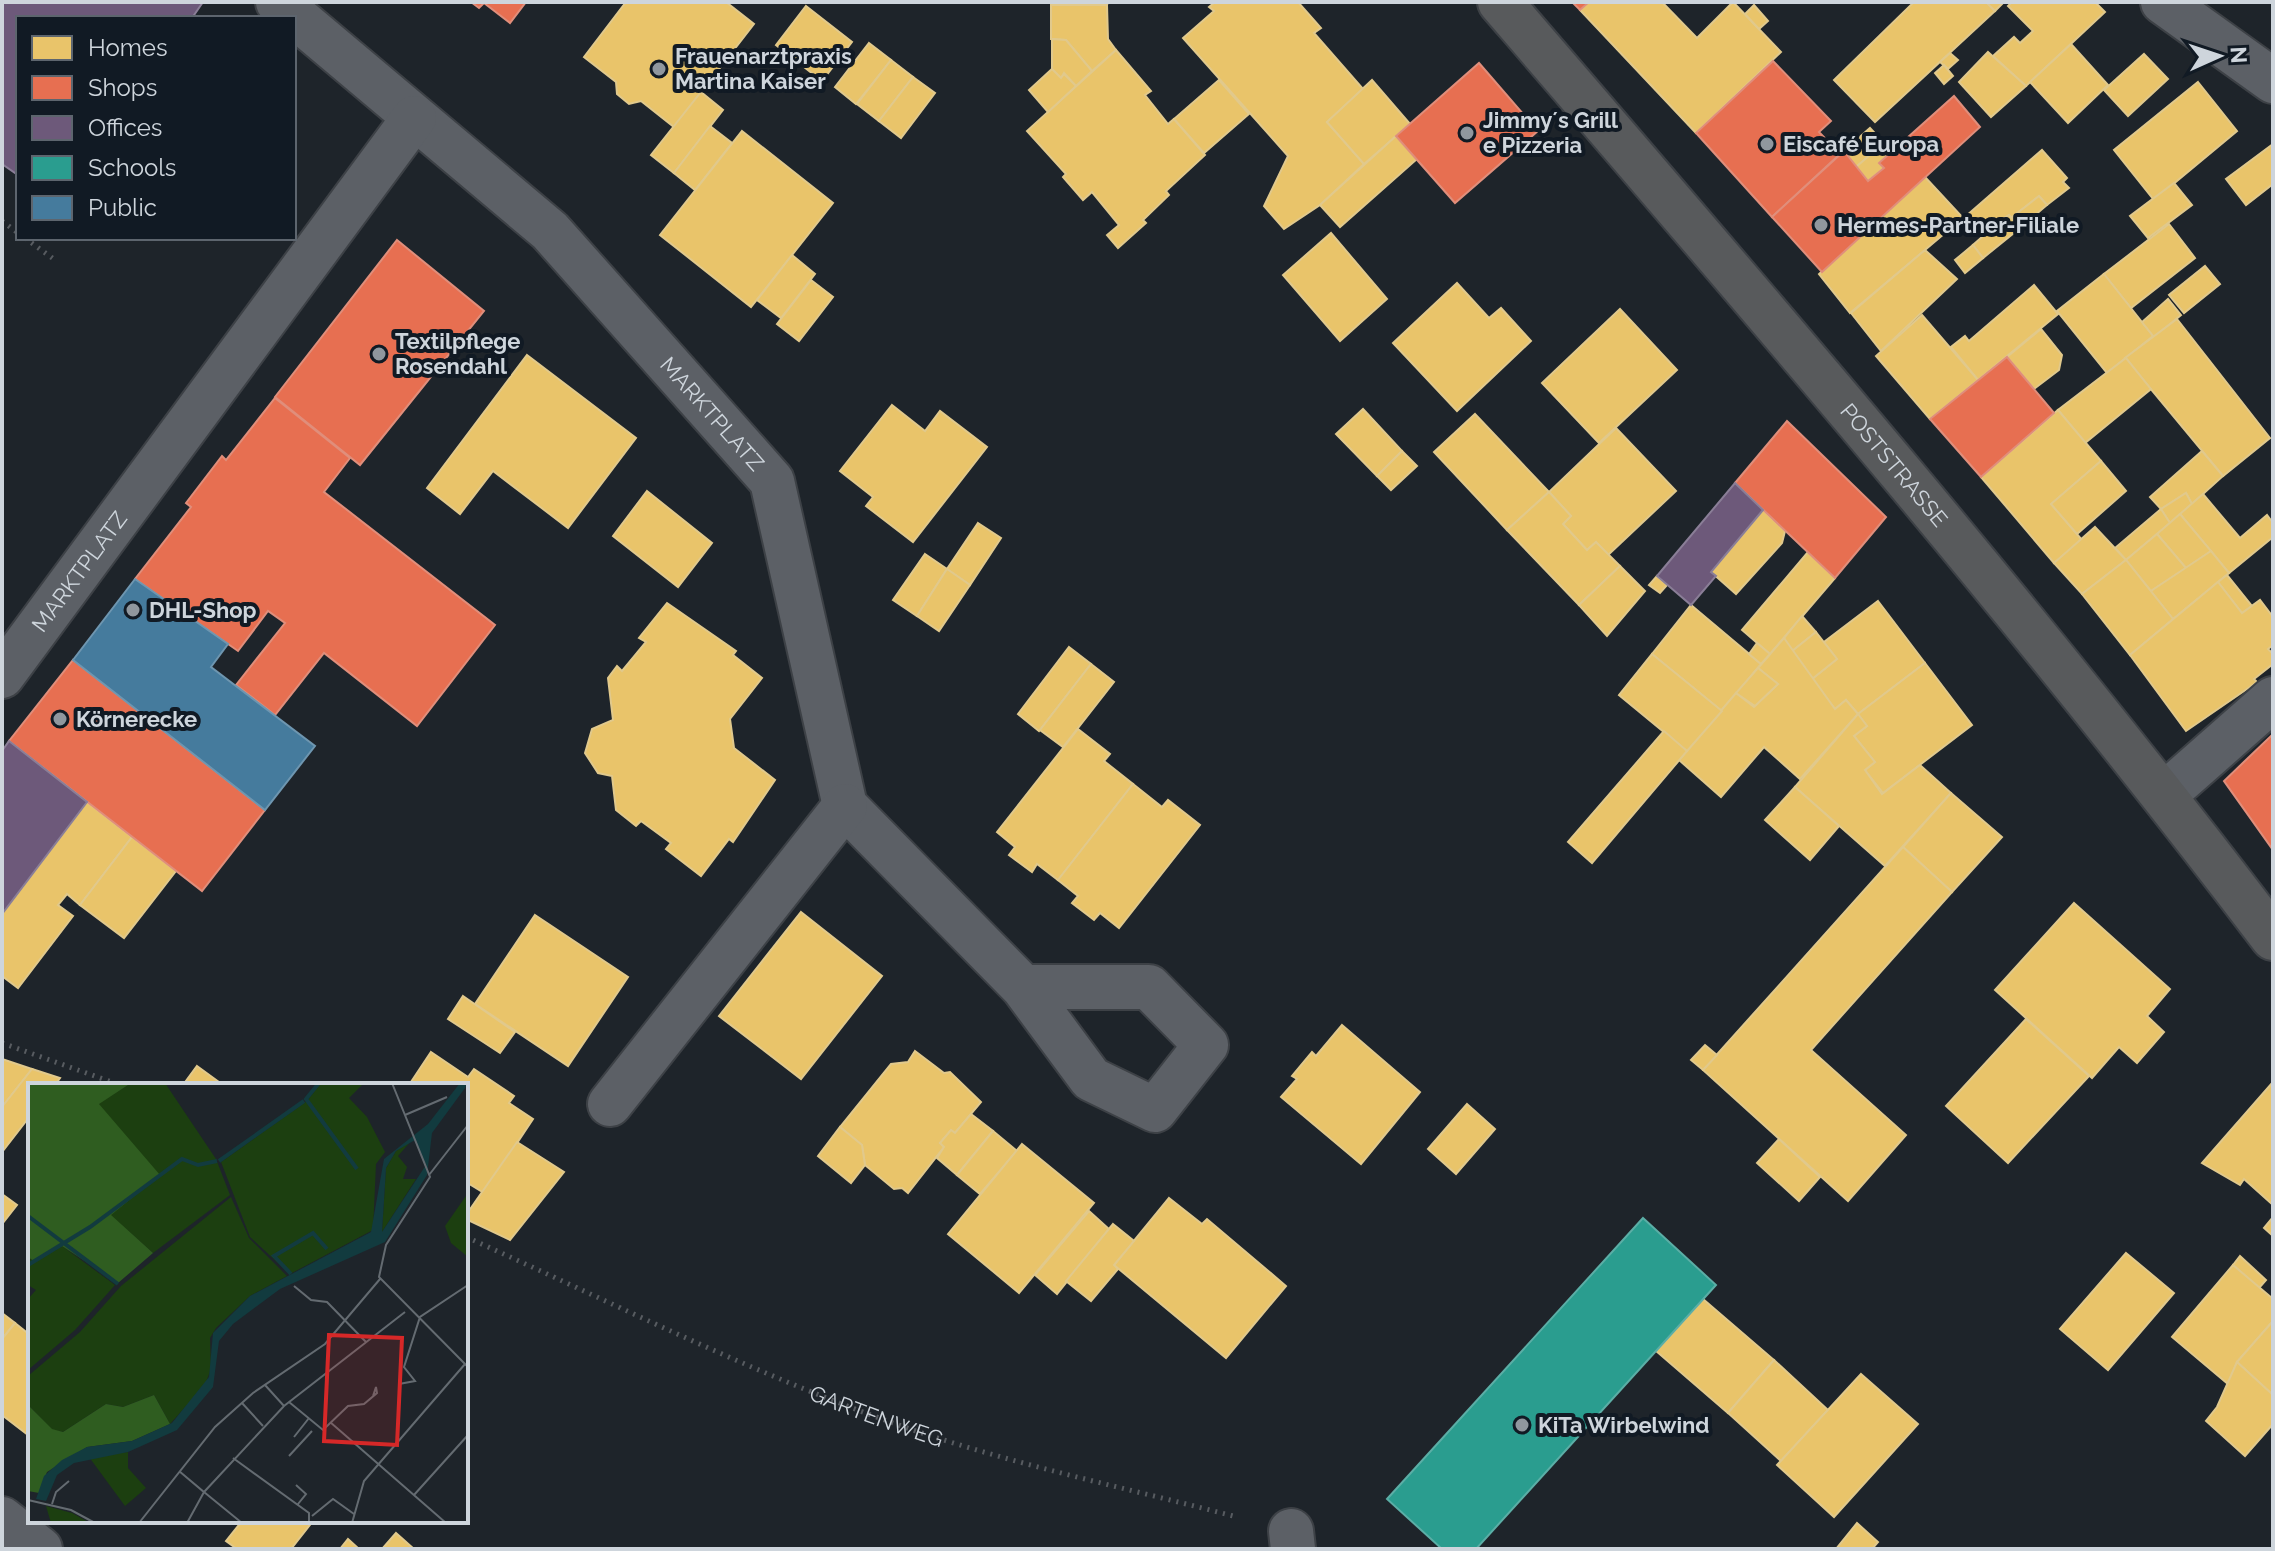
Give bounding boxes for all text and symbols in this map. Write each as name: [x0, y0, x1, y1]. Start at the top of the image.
legend: [16, 16, 296, 240]
north arrow: [2179, 16, 2259, 96]
text: Homes: [88, 33, 168, 62]
place label: Frauenarztpraxis Martina Kaiser: [675, 43, 852, 94]
text: N: [2226, 46, 2252, 64]
marker: Frauenarztpraxis Martina Kaiser: [650, 60, 668, 78]
text: Shops: [88, 73, 157, 102]
place label: Jimmy´s Grill e Pizzeria: [1483, 107, 1619, 158]
text: Offices: [88, 113, 162, 142]
marker: Jimmy´s Grill e Pizzeria: [1458, 124, 1476, 142]
place label: Eiscafé Europa: [1783, 131, 1939, 157]
marker: Eiscafé Europa: [1758, 135, 1776, 153]
text: Schools: [88, 153, 176, 182]
text: Public: [88, 193, 157, 222]
place label: Hermes-Partner-Filiale: [1837, 212, 2079, 238]
marker: Hermes-Partner-Filiale: [1812, 216, 1830, 234]
place label: Textilpflege Rosendahl: [395, 328, 520, 379]
marker: Textilpflege Rosendahl: [370, 345, 388, 363]
street label: MARKTPLATZ: [655, 352, 770, 476]
street label: POSTSTRASSE: [1835, 398, 1953, 532]
street label: MARKTPLATZ: [26, 506, 132, 637]
place label: DHL-Shop: [149, 597, 257, 623]
marker: DHL-Shop: [124, 601, 142, 619]
place label: Körnerecke: [76, 706, 197, 732]
marker: Körnerecke: [51, 710, 69, 728]
inset map: [28, 1083, 468, 1523]
street label: GARTENWEG: [806, 1380, 947, 1452]
place label: KiTa Wirbelwind: [1538, 1412, 1710, 1438]
marker: KiTa Wirbelwind: [1513, 1416, 1531, 1434]

